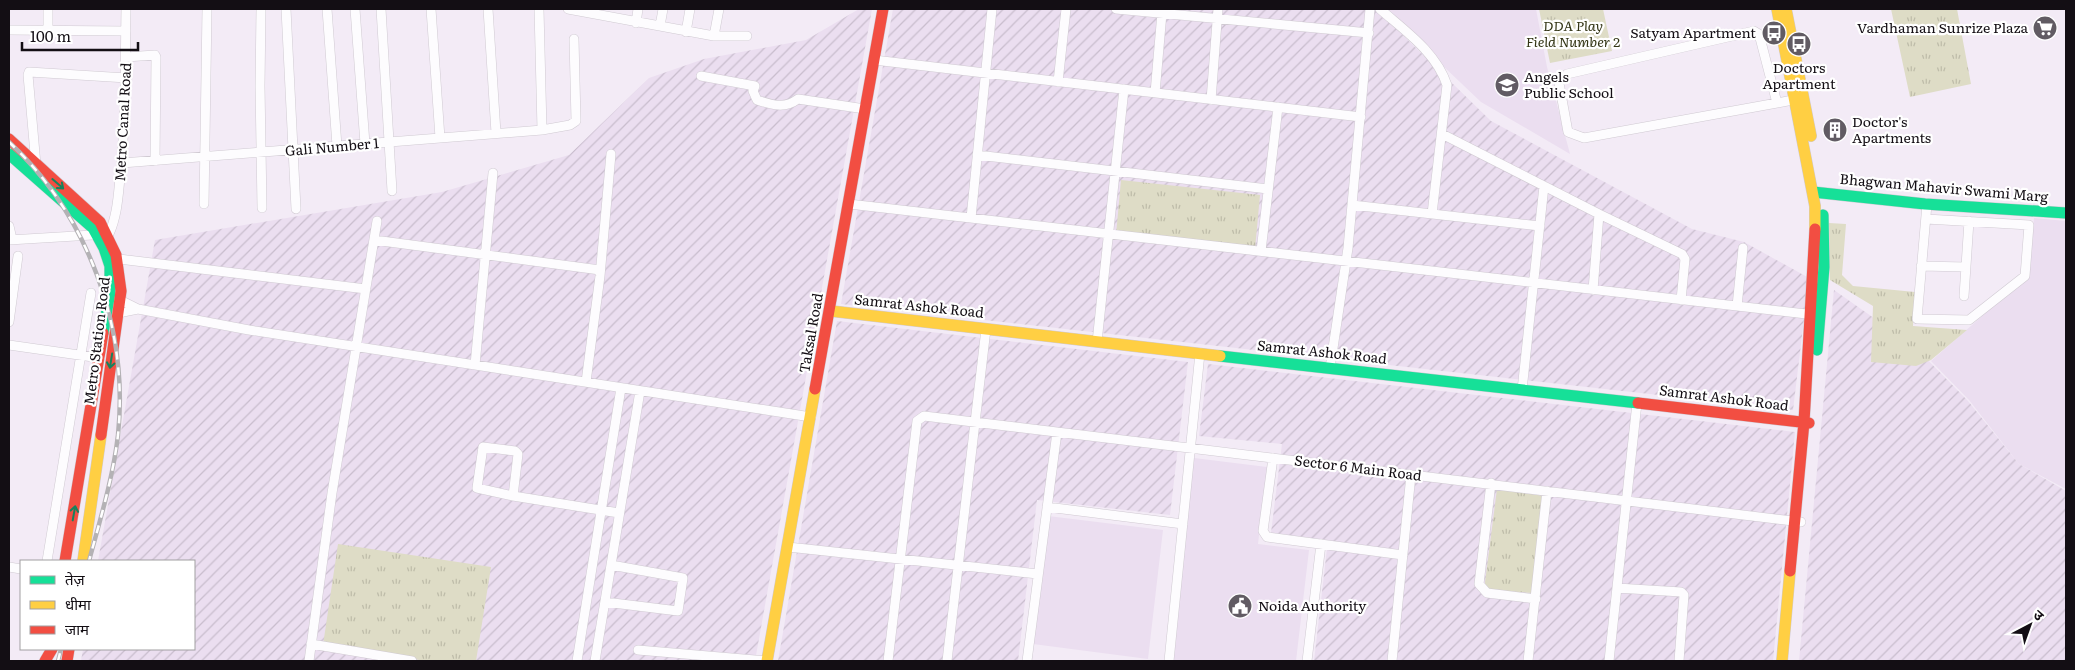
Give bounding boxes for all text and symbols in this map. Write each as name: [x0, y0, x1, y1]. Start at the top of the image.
park label: DDA Play Field Number 2: [1526, 15, 1620, 51]
supermarket icon: Vardhaman Sunrize Plaza: [2032, 15, 2058, 41]
place label: Vardhaman Sunrize Plaza: [1857, 17, 2028, 37]
scale bar: [22, 20, 139, 52]
bus stop icon: Satyam Apartment: [1761, 20, 1787, 46]
place label: Satyam Apartment: [1630, 22, 1756, 42]
text: 100 m: [30, 24, 71, 47]
bus stop icon: Doctors Apartment: [1786, 31, 1812, 57]
place label: Doctors Apartment: [1762, 57, 1836, 93]
street label: Metro Canal Road: [109, 62, 135, 182]
place label: Angels Public School: [1524, 66, 1614, 102]
school or university icon: Angels Public School: [1494, 72, 1520, 98]
place label: Doctor's Apartments: [1852, 111, 1931, 147]
building icon: Doctor's Apartments: [1822, 117, 1848, 143]
street label: Gali Number 1: [284, 132, 380, 160]
street label: Bhagwan Mahavir Swami Marg: [1839, 168, 2049, 206]
one-way arrow: [51, 178, 64, 189]
street label: Metro Station Road: [78, 275, 114, 406]
street label: Samrat Ashok Road: [853, 288, 985, 322]
street label: Taksal Road: [793, 291, 827, 374]
street label: Samrat Ashok Road: [1256, 334, 1388, 368]
one-way arrow: [106, 353, 116, 369]
street label: Samrat Ashok Road: [1658, 379, 1790, 415]
street label: Sector 6 Main Road: [1293, 449, 1423, 485]
one-way arrow: [69, 506, 79, 522]
legend: [20, 560, 195, 650]
text: तेज़: [65, 567, 86, 590]
text: धीमा: [65, 592, 92, 615]
public building icon: Noida Authority: [1227, 593, 1253, 619]
place label: Noida Authority: [1258, 595, 1367, 615]
north arrow: [2005, 600, 2055, 650]
text: उ: [2030, 604, 2049, 625]
text: जाम: [65, 617, 90, 640]

